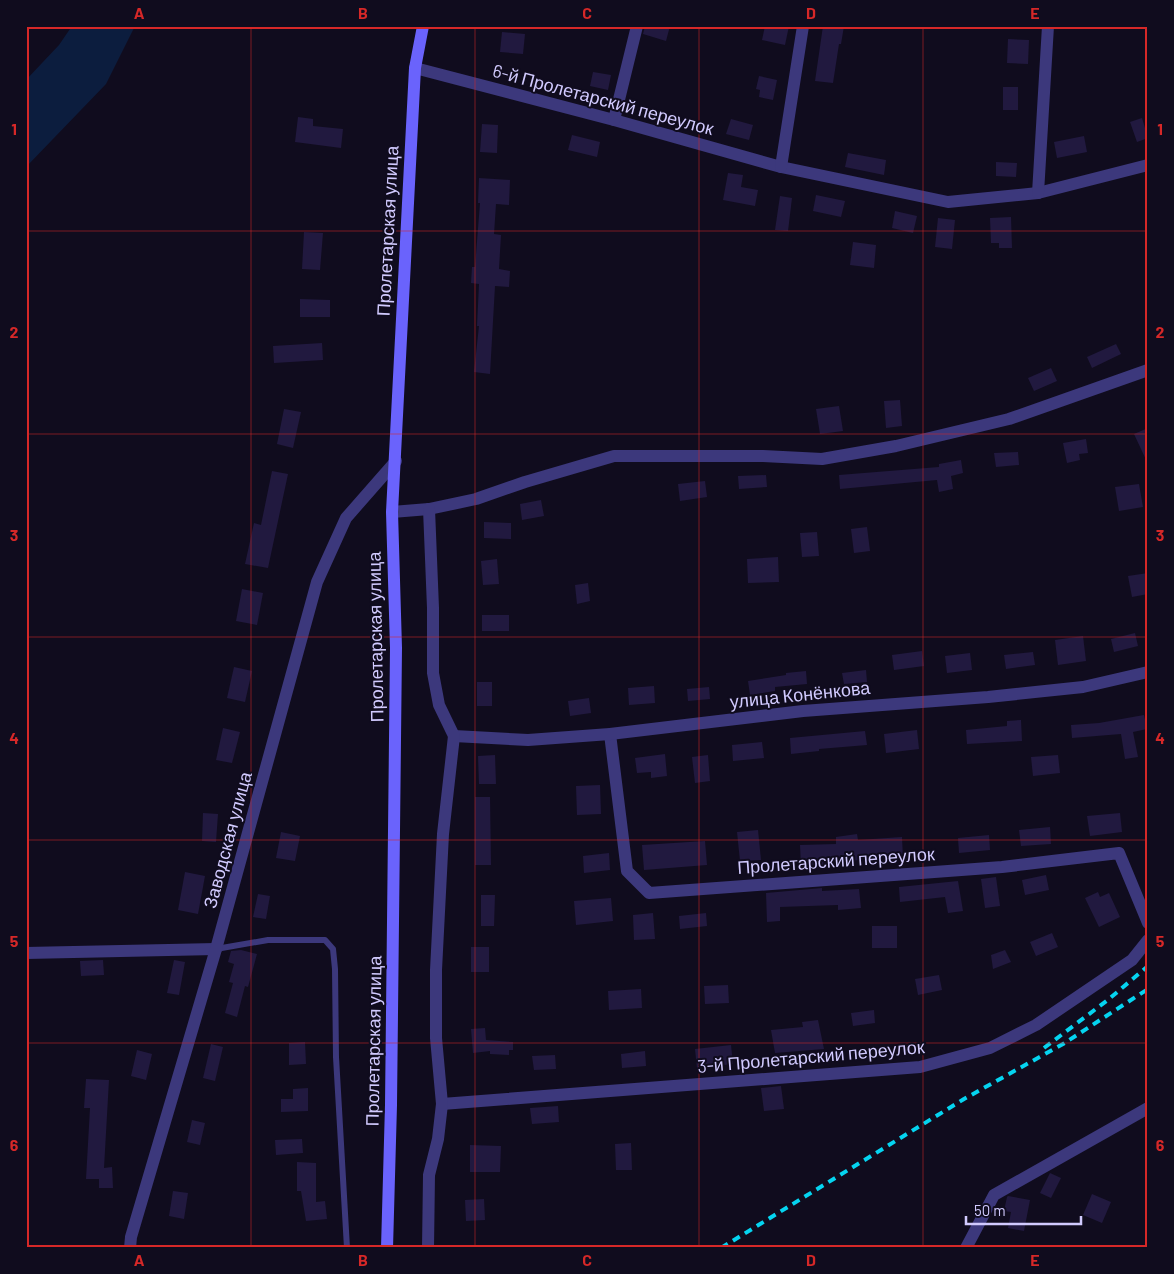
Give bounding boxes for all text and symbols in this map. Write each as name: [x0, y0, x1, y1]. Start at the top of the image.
text: A: [134, 3, 145, 22]
text: B: [358, 3, 368, 22]
text: C: [582, 3, 592, 22]
text: D: [806, 3, 816, 22]
text: E: [1030, 3, 1040, 22]
street label: 6-й Пролетарский переулок: [490, 59, 716, 139]
text: 1: [11, 119, 17, 138]
text: 1: [1157, 119, 1163, 138]
street label: Пролетарская улица: [372, 144, 403, 317]
text: 2: [10, 322, 19, 341]
text: 2: [1156, 322, 1165, 341]
text: 3: [10, 525, 18, 544]
text: 3: [1156, 525, 1164, 544]
street label: Пролетарская улица: [362, 551, 387, 723]
street label: улица Конёнкова: [729, 676, 872, 712]
text: 4: [9, 728, 19, 747]
text: 4: [1155, 728, 1165, 747]
street label: Заводская улица: [198, 768, 256, 910]
street label: Пролетарский переулок: [736, 842, 936, 878]
text: 5: [10, 931, 19, 950]
text: 5: [1156, 931, 1165, 950]
street label: Пролетарская улица: [361, 954, 386, 1126]
street label: 3-й Пролетарский переулок: [696, 1035, 926, 1077]
text: 6: [10, 1135, 19, 1154]
text: 6: [1156, 1135, 1165, 1154]
scale bar: [966, 1194, 1082, 1226]
text: 50 m: [974, 1201, 1006, 1219]
text: A: [134, 1250, 145, 1269]
text: B: [358, 1250, 368, 1269]
text: C: [582, 1250, 592, 1269]
text: D: [806, 1250, 816, 1269]
text: E: [1030, 1250, 1040, 1269]

